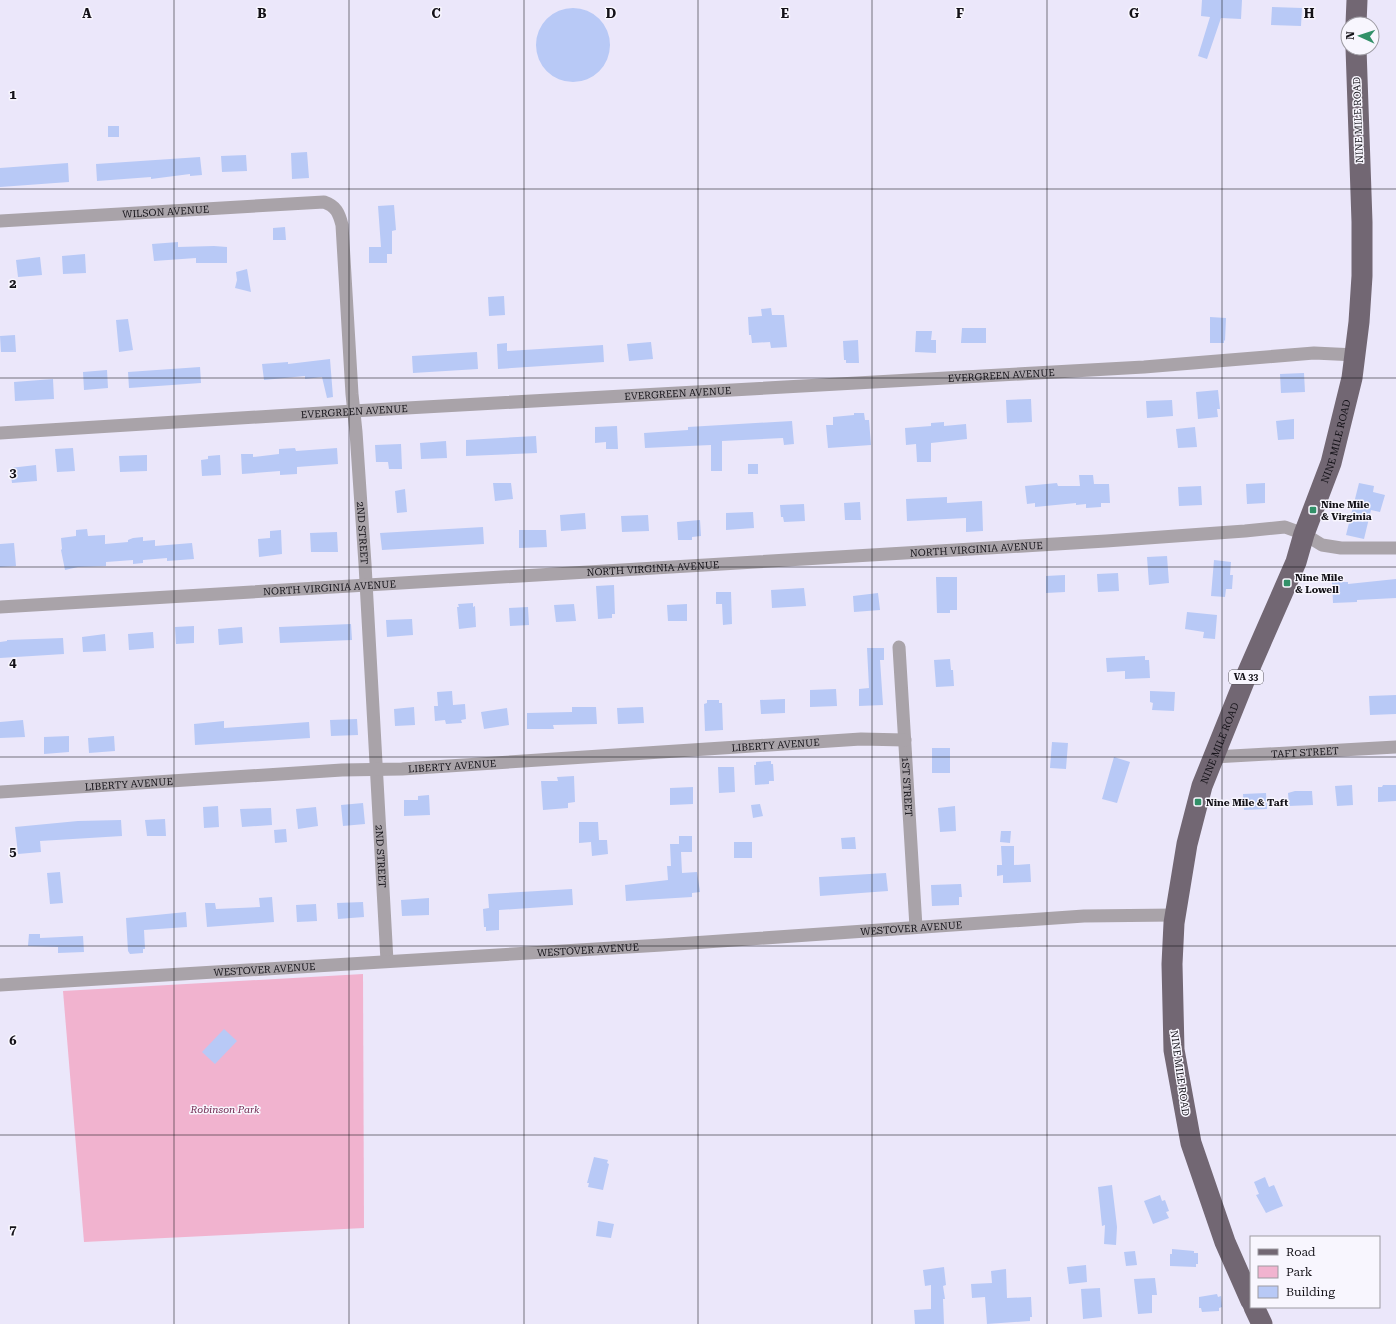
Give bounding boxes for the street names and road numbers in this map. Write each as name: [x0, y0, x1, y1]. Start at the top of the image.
street label: NINE MILE ROAD: [1351, 76, 1365, 163]
street label: WILSON AVENUE: [122, 203, 209, 219]
street label: EVERGREEN AVENUE: [948, 366, 1055, 383]
street label: EVERGREEN AVENUE: [624, 384, 732, 401]
street label: NINE MILE ROAD: [1318, 398, 1352, 485]
street label: EVERGREEN AVENUE: [301, 402, 408, 420]
street label: 2ND STREET: [355, 501, 371, 565]
street label: NORTH VIRGINIA AVENUE: [910, 539, 1043, 558]
street label: NORTH VIRGINIA AVENUE: [586, 559, 720, 577]
street label: NORTH VIRGINIA AVENUE: [263, 578, 396, 597]
road number: VA 33: [1229, 670, 1263, 684]
street label: NINE MILE ROAD: [1198, 701, 1241, 785]
street label: LIBERTY AVENUE: [731, 736, 820, 753]
street label: TAFT STREET: [1271, 745, 1339, 759]
street label: 1ST STREET: [900, 756, 915, 817]
street label: LIBERTY AVENUE: [408, 757, 497, 774]
street label: LIBERTY AVENUE: [84, 775, 173, 792]
street label: 2ND STREET: [374, 825, 388, 888]
street label: WESTOVER AVENUE: [860, 919, 963, 937]
street label: WESTOVER AVENUE: [537, 941, 639, 958]
street label: WESTOVER AVENUE: [213, 960, 316, 978]
street label: NINE MILE ROAD: [1169, 1029, 1191, 1117]

